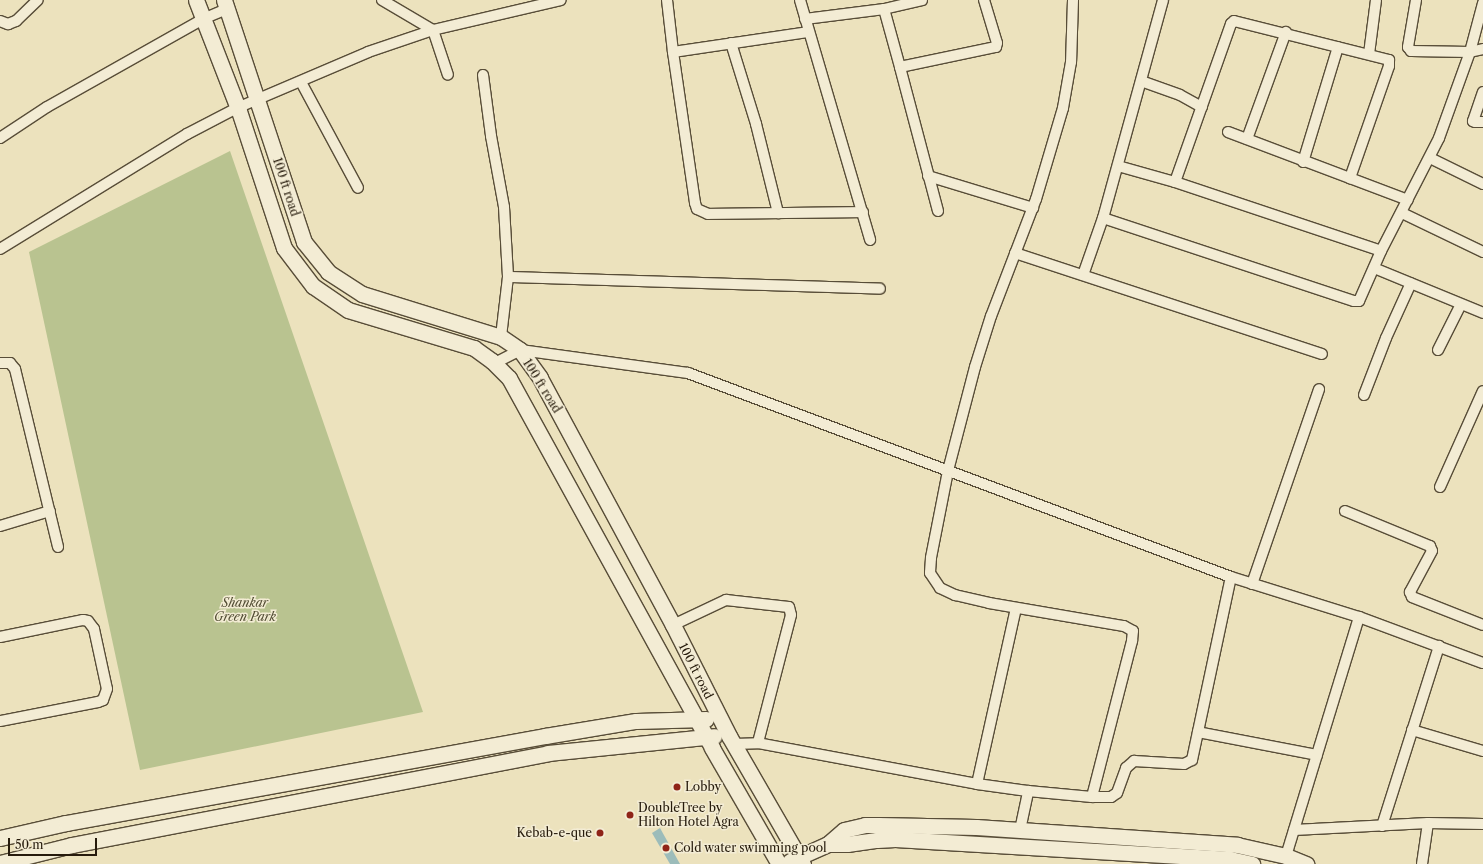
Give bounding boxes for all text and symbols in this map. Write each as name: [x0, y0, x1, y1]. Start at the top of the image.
street label: 100 ft road: [270, 156, 302, 218]
street label: 100 ft road: [520, 356, 564, 416]
park label: Shankar Green Park: [214, 596, 276, 624]
street label: 100 ft road: [676, 641, 716, 701]
place label: Lobby: [685, 780, 721, 794]
marker: Lobby: [672, 782, 682, 792]
place label: DoubleTree by Hilton Hotel Agra: [638, 801, 739, 829]
marker: DoubleTree by Hilton Hotel Agra: [625, 810, 635, 820]
place label: Kebab-e-que: [516, 826, 592, 840]
marker: Kebab-e-que: [595, 828, 605, 838]
scale bar: [10, 830, 99, 856]
text: 50 m: [15, 837, 44, 852]
place label: Cold water swimming pool: [674, 841, 827, 855]
marker: Cold water swimming pool: [661, 843, 671, 853]

